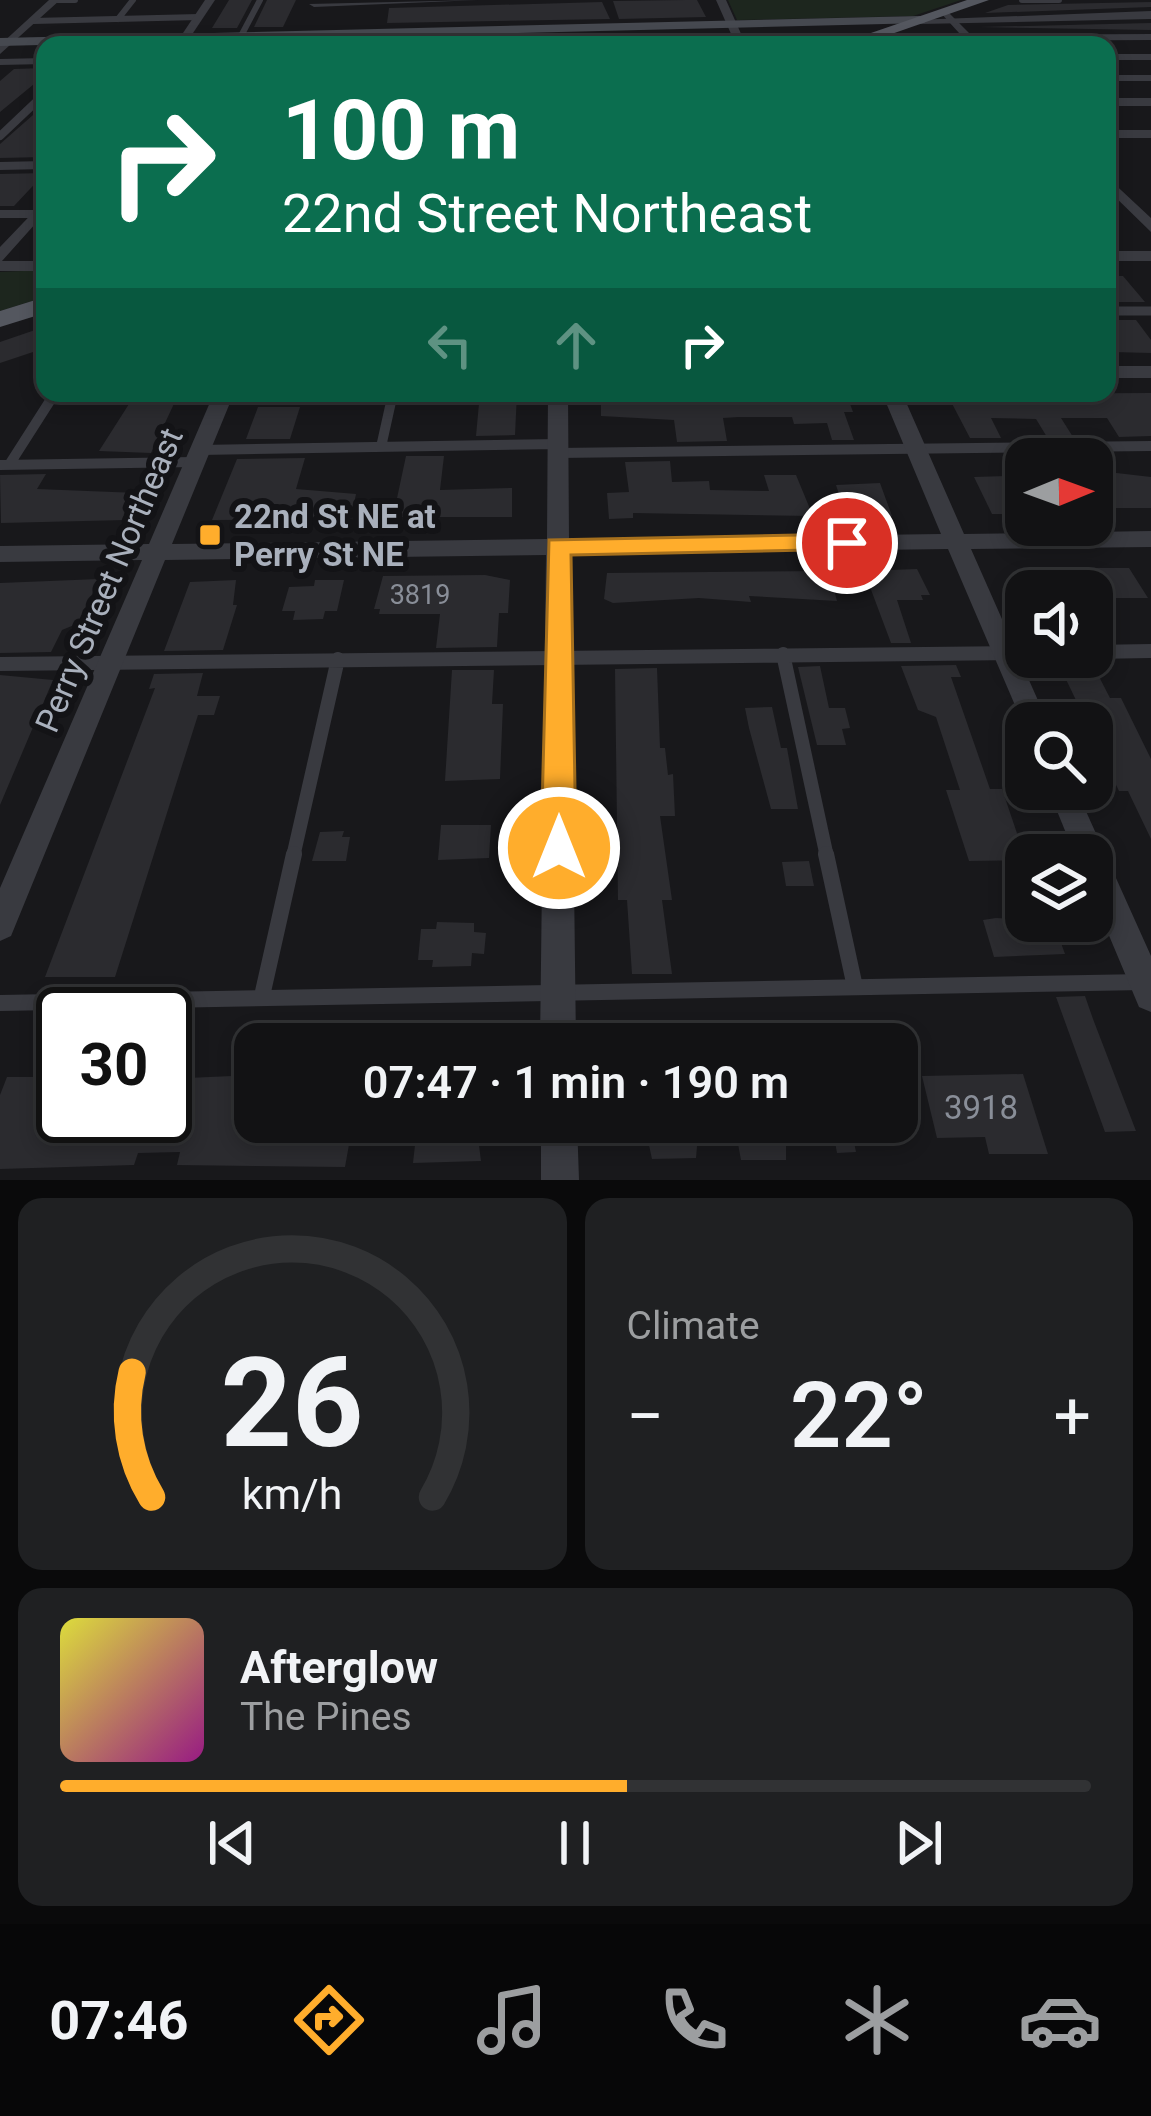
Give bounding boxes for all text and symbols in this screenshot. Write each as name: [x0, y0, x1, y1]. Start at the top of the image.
text: 100 m: [282, 81, 520, 180]
icon: right: [84, 84, 240, 240]
text: 22nd Street Northeast: [282, 182, 812, 245]
icon: left: [417, 312, 483, 378]
icon: ahead: [543, 312, 609, 378]
icon: right: [669, 312, 735, 378]
street label: Perry Street Northeast: [27, 422, 191, 738]
north arrow: [1005, 438, 1113, 546]
map controls: [1005, 438, 1113, 942]
pin: [796, 492, 898, 594]
place label: 22nd St NE at Perry St NE: [234, 497, 436, 574]
icon: arrive: [814, 510, 880, 576]
marker: 22nd St NE at Perry St NE: [197, 522, 223, 548]
button: sound: [1005, 570, 1113, 678]
house number: 3819: [390, 579, 450, 611]
button: search: [1005, 702, 1113, 810]
position arrow: [496, 785, 622, 911]
button: layers: [1005, 834, 1113, 942]
speed limit sign: 30: [36, 987, 192, 1143]
text: 07:47 · 1 min · 190 m: [363, 1056, 789, 1109]
house number: 3918: [944, 1088, 1018, 1127]
text: Climate: [627, 1303, 760, 1349]
text: 26: [221, 1330, 364, 1476]
text: 22°: [790, 1364, 928, 1469]
text: −: [627, 1378, 664, 1455]
text: +: [1054, 1378, 1091, 1455]
text: km/h: [242, 1469, 343, 1519]
text: Afterglow: [240, 1641, 438, 1694]
text: The Pines: [240, 1694, 412, 1740]
icon: previous: [199, 1810, 265, 1876]
icon: pause: [542, 1810, 608, 1876]
icon: next: [886, 1810, 952, 1876]
icon: directions: [287, 1978, 371, 2062]
icon: music: [470, 1978, 554, 2062]
icon: phone: [652, 1978, 736, 2062]
icon: climate: [835, 1978, 919, 2062]
icon: car: [1018, 1978, 1102, 2062]
text: 07:46: [49, 1989, 188, 2052]

